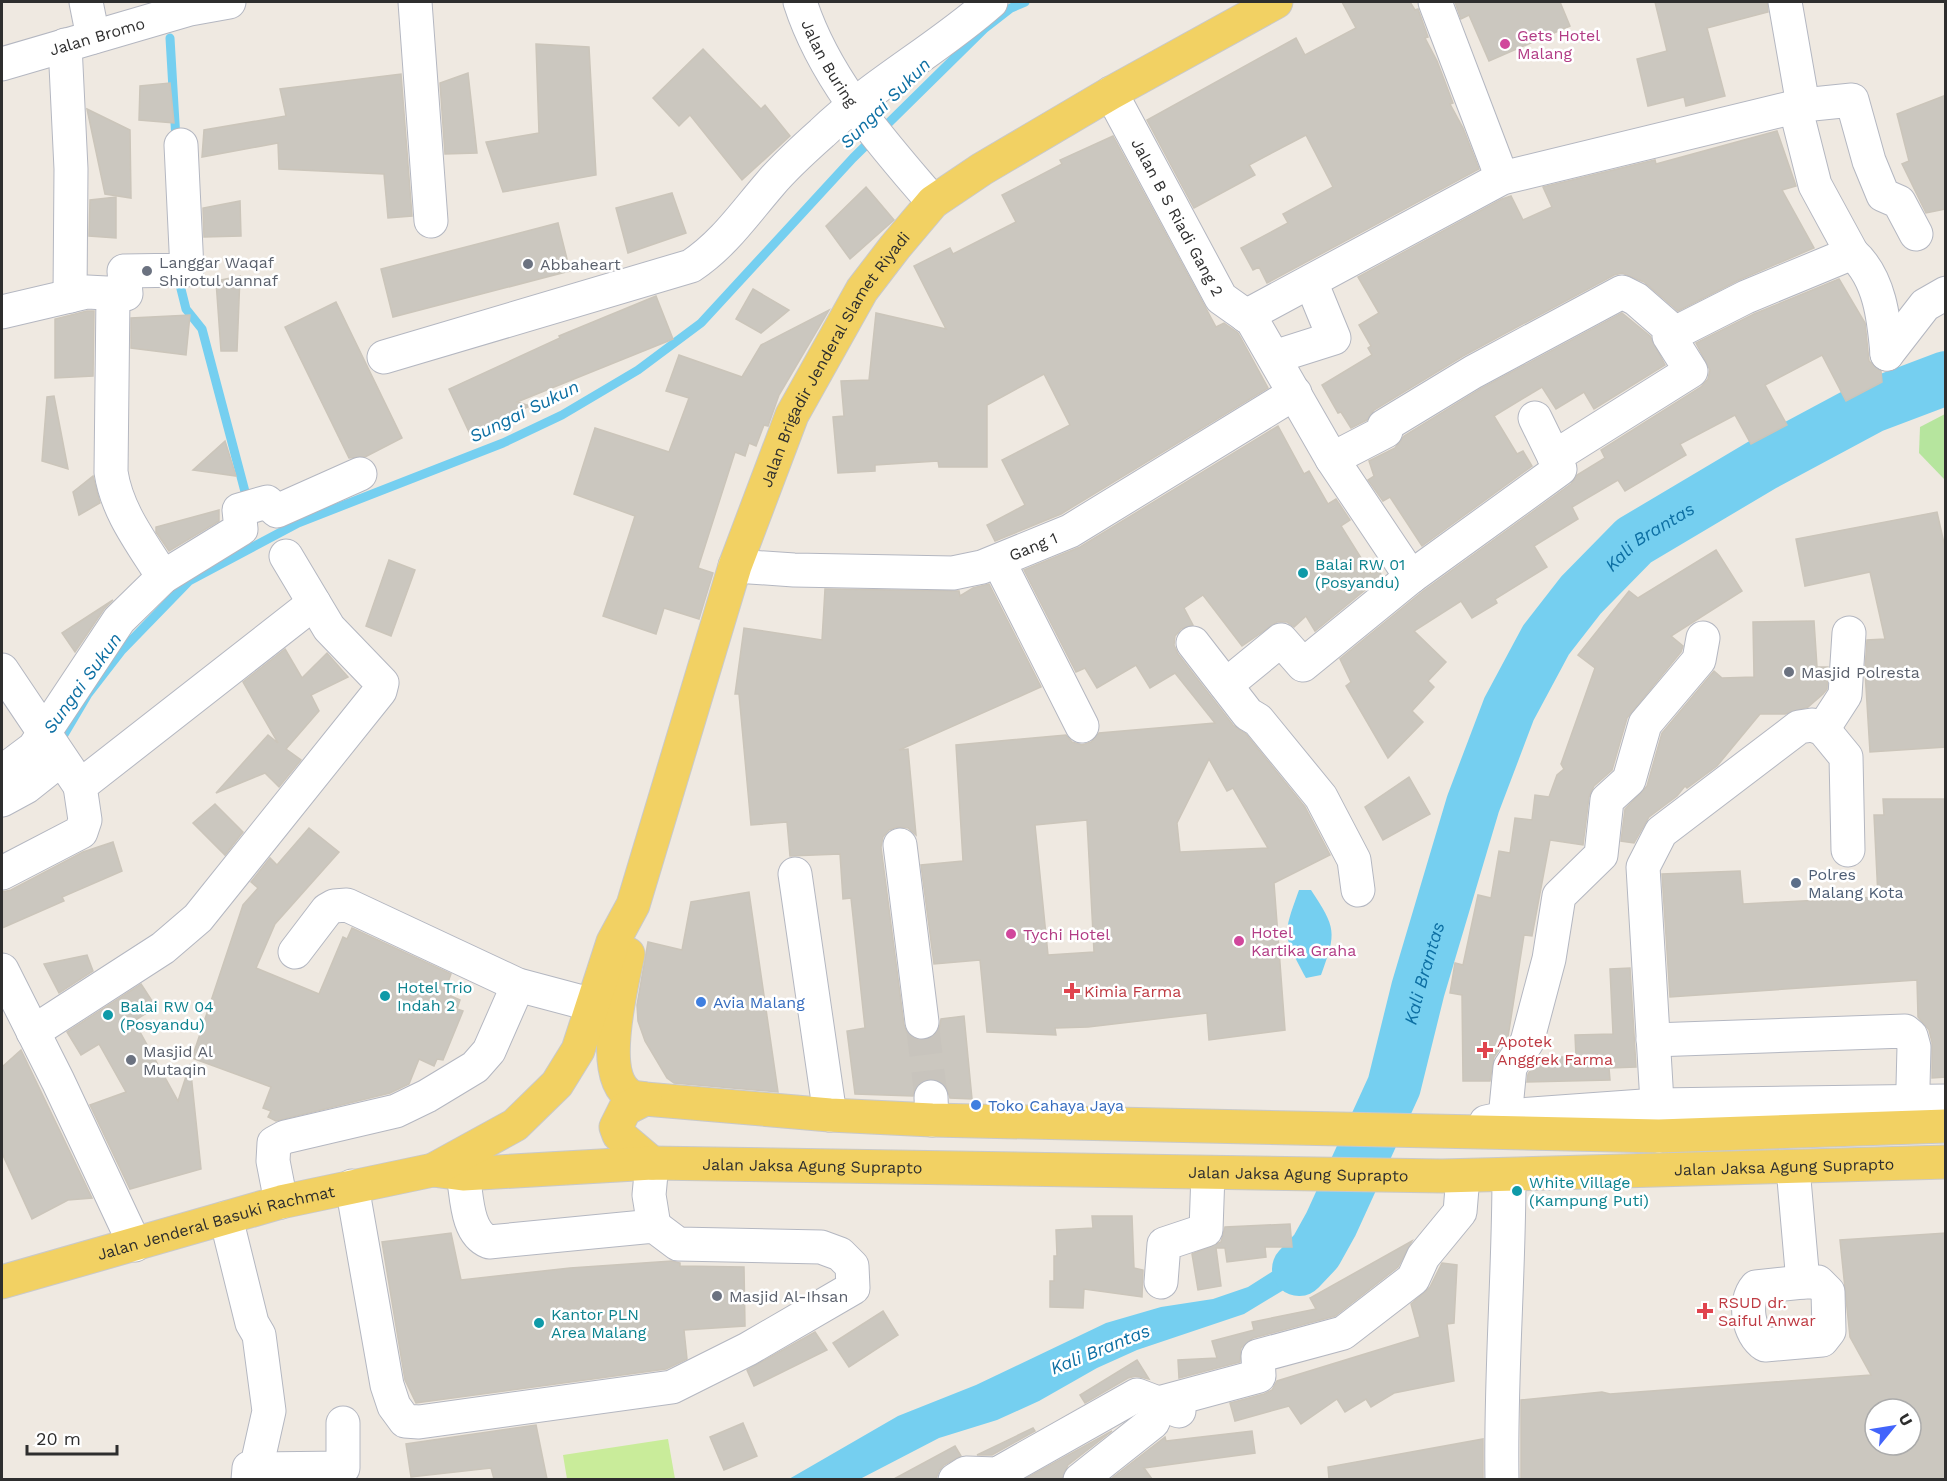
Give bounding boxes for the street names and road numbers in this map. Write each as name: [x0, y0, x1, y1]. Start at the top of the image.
street label: Jalan Bromo: [47, 13, 147, 59]
street label: Jalan Buring: [798, 17, 862, 111]
street label: Jalan B S Riadi Gang 2: [1128, 135, 1228, 299]
street label: Jalan Brigadir Jenderal Slamet Riyadi: [756, 228, 913, 490]
street label: Gang 1: [1006, 528, 1060, 564]
street label: Jalan Jaksa Agung Suprapto: [702, 1154, 923, 1177]
street label: Jalan Jaksa Agung Suprapto: [1674, 1154, 1894, 1179]
street label: Jalan Jaksa Agung Suprapto: [1188, 1162, 1408, 1185]
street label: Jalan Jenderal Basuki Rachmat: [95, 1181, 336, 1264]

